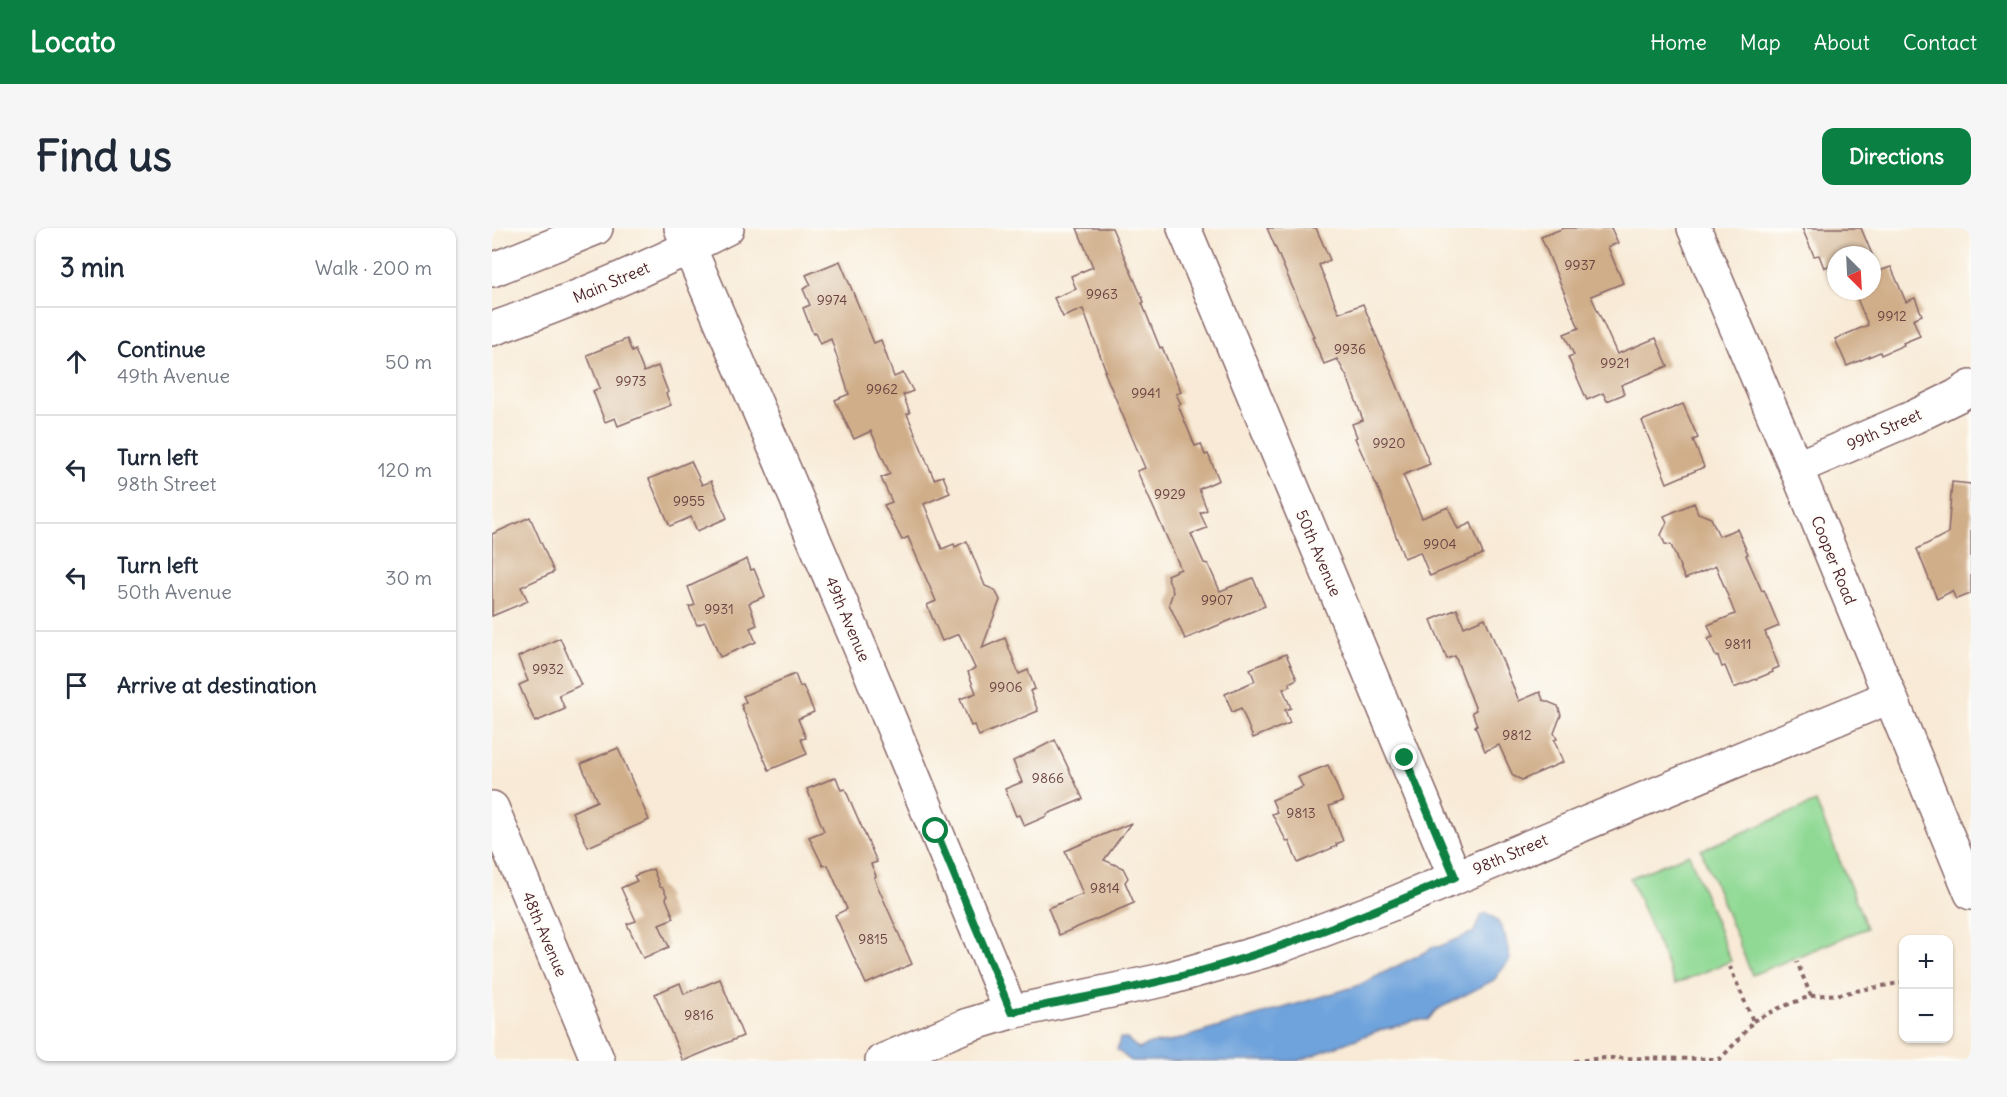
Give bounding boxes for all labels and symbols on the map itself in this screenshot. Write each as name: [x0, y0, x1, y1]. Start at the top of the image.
north arrow: [1827, 246, 1881, 300]
house number: 9937: [1565, 256, 1596, 274]
street label: Main Street: [570, 257, 653, 307]
house number: 9963: [1086, 285, 1118, 303]
house number: 9974: [817, 291, 847, 309]
house number: 9912: [1877, 307, 1907, 325]
house number: 9936: [1334, 340, 1366, 358]
house number: 9921: [1600, 354, 1630, 372]
house number: 9973: [616, 372, 646, 390]
house number: 9962: [866, 380, 898, 398]
house number: 9941: [1131, 384, 1161, 402]
street label: 99th Street: [1844, 403, 1925, 454]
house number: 9920: [1373, 434, 1405, 452]
house number: 9929: [1154, 485, 1186, 503]
house number: 9955: [673, 492, 705, 510]
street label: 50th Avenue: [1292, 507, 1346, 599]
street label: Cooper Road: [1807, 513, 1861, 607]
house number: 9904: [1423, 535, 1457, 553]
street label: 49th Avenue: [821, 573, 875, 665]
house number: 9907: [1201, 591, 1233, 609]
house number: 9931: [704, 600, 734, 618]
house number: 9811: [1724, 635, 1752, 653]
house number: 9932: [532, 660, 564, 678]
house number: 9906: [989, 678, 1023, 696]
house number: 9812: [1502, 726, 1532, 744]
route end: [1391, 744, 1417, 770]
house number: 9866: [1032, 769, 1064, 787]
house number: 9813: [1286, 804, 1316, 822]
route start: [922, 817, 948, 843]
street label: 98th Street: [1469, 829, 1551, 879]
house number: 9814: [1090, 879, 1120, 897]
street label: 48th Avenue: [518, 888, 572, 980]
house number: 9815: [858, 930, 888, 948]
house number: 9816: [684, 1006, 714, 1024]

